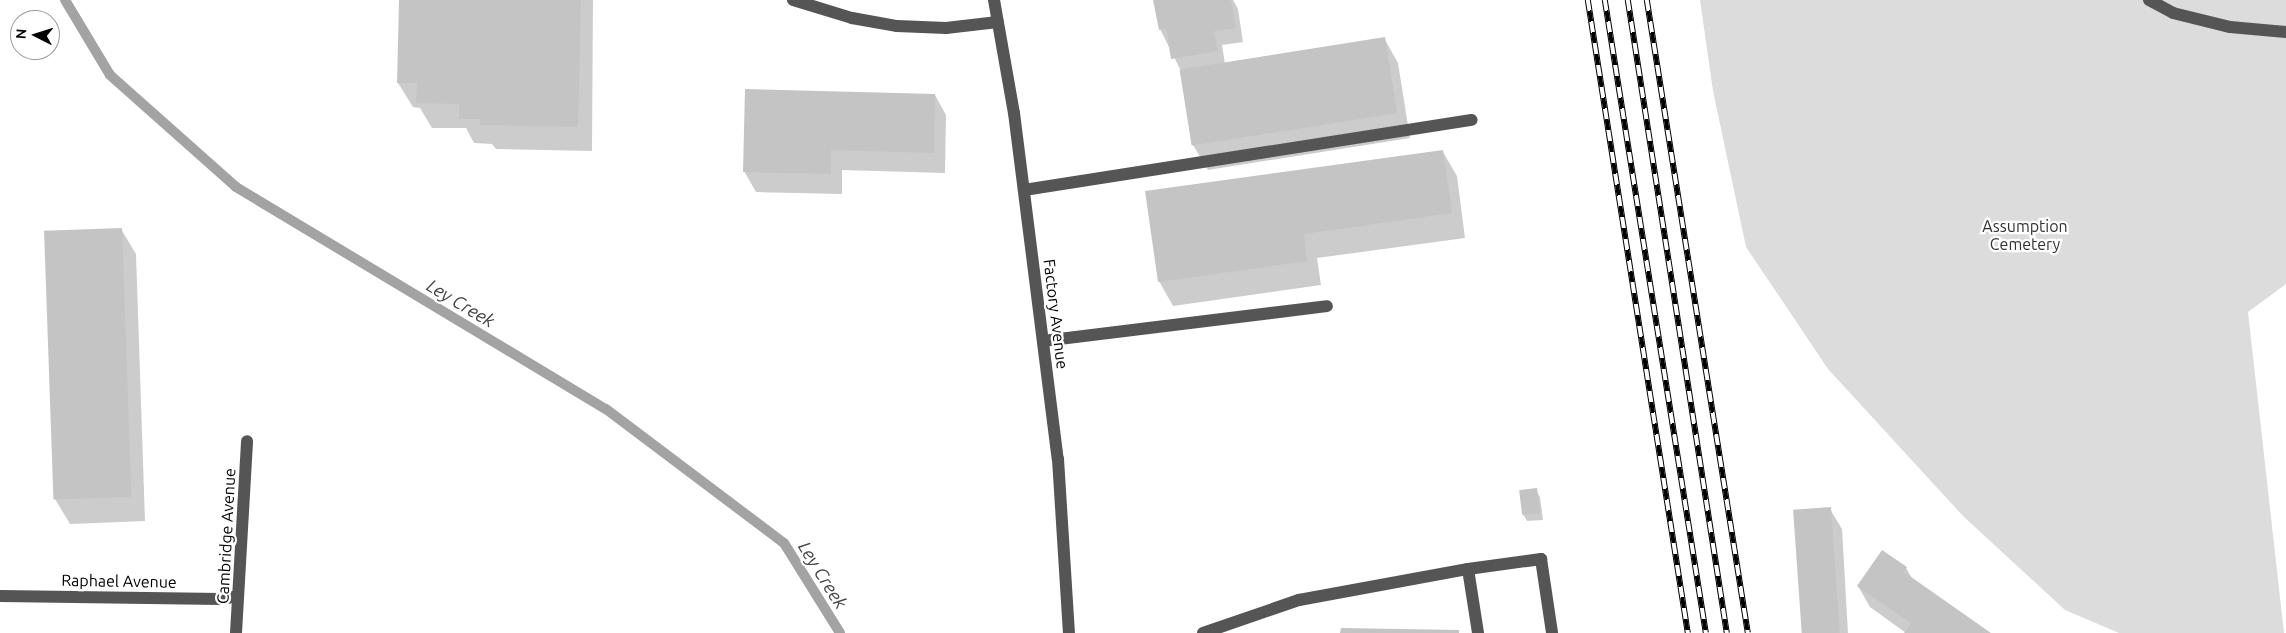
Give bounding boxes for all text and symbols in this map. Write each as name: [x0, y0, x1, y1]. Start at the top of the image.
north arrow: [10, 10, 60, 60]
text: N: [13, 28, 29, 40]
park label: Assumption Cemetery: [1982, 216, 2068, 254]
street label: Factory Avenue: [1040, 258, 1072, 370]
water label: Ley Creek: [423, 274, 499, 332]
street label: Cambridge Avenue: [213, 468, 239, 604]
water label: Ley Creek: [794, 537, 852, 613]
street label: Raphael Avenue: [61, 570, 177, 592]

